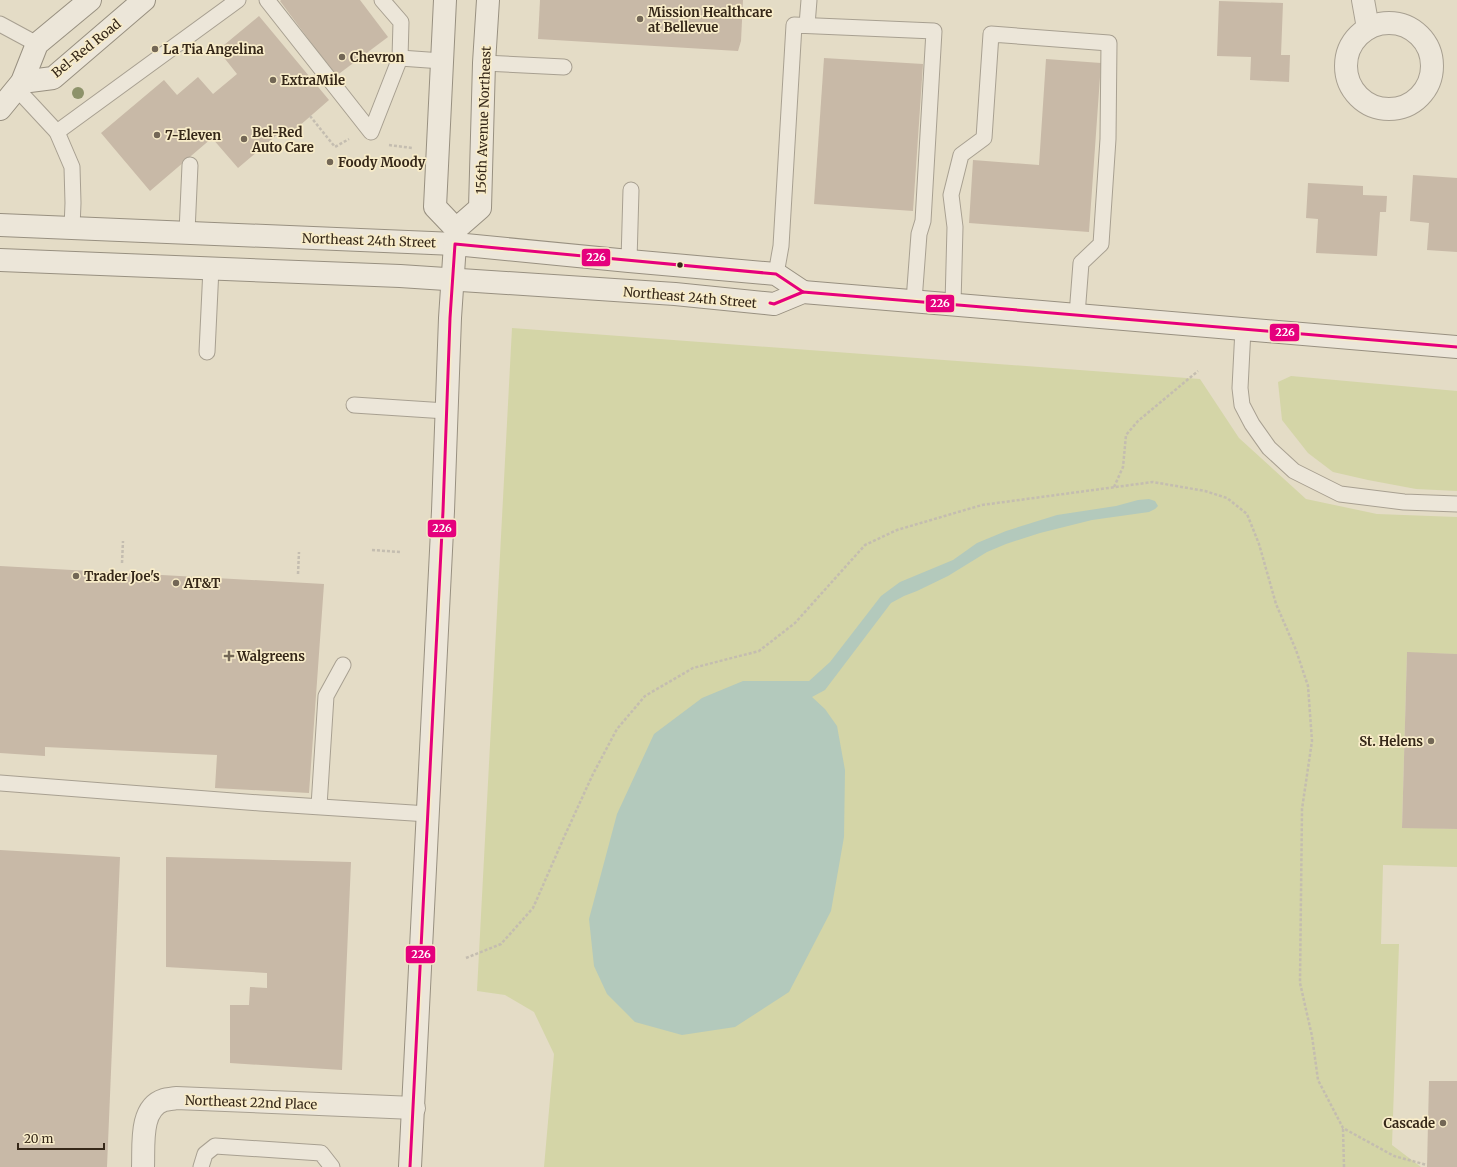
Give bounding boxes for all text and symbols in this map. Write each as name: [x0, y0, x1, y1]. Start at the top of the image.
place label: Mission Healthcare at Bellevue: [648, 4, 772, 36]
marker: Mission Healthcare at Bellevue: [635, 14, 645, 24]
street label: Bel-Red Road: [48, 15, 124, 81]
place label: La Tia Angelina: [163, 41, 264, 58]
marker: La Tia Angelina: [150, 44, 160, 54]
street label: 156th Avenue Northeast: [472, 46, 495, 194]
place label: Chevron: [350, 49, 404, 66]
marker: Chevron: [337, 52, 347, 62]
place label: ExtraMile: [281, 72, 345, 89]
marker: ExtraMile: [268, 75, 278, 85]
place label: Bel-Red Auto Care: [251, 124, 314, 156]
place label: 7-Eleven: [165, 127, 221, 144]
marker: 7-Eleven: [152, 130, 162, 140]
marker: Bel-Red Auto Care: [239, 134, 249, 144]
place label: Foody Moody: [338, 154, 426, 171]
marker: Foody Moody: [325, 157, 335, 167]
street label: Northeast 24th Street: [302, 230, 436, 251]
line badge: 226: [581, 248, 611, 267]
text: 226: [586, 250, 606, 264]
unlabelled marker: [675, 260, 685, 270]
street label: Northeast 24th Street: [622, 283, 758, 312]
line badge: 226: [925, 294, 955, 313]
text: 226: [930, 296, 950, 310]
line badge: 226: [1269, 323, 1300, 342]
text: 226: [1275, 325, 1295, 339]
line badge: 226: [427, 519, 457, 538]
text: 226: [432, 521, 452, 535]
place label: Trader Joe's: [84, 568, 160, 585]
marker: Trader Joe's: [71, 571, 81, 581]
place label: AT&T: [183, 575, 221, 592]
marker: AT&T: [171, 578, 181, 588]
place label: Walgreens: [236, 648, 305, 665]
marker: Walgreens: [224, 651, 234, 661]
place label: St. Helens: [1359, 733, 1423, 750]
marker: St. Helens: [1426, 736, 1436, 746]
line badge: 226: [405, 945, 436, 964]
text: 226: [411, 947, 431, 961]
street label: Northeast 22nd Place: [185, 1092, 318, 1113]
place label: Cascade: [1383, 1115, 1435, 1132]
marker: Cascade: [1438, 1118, 1448, 1128]
scale bar: [18, 1125, 104, 1151]
text: 20 m: [24, 1131, 53, 1146]

